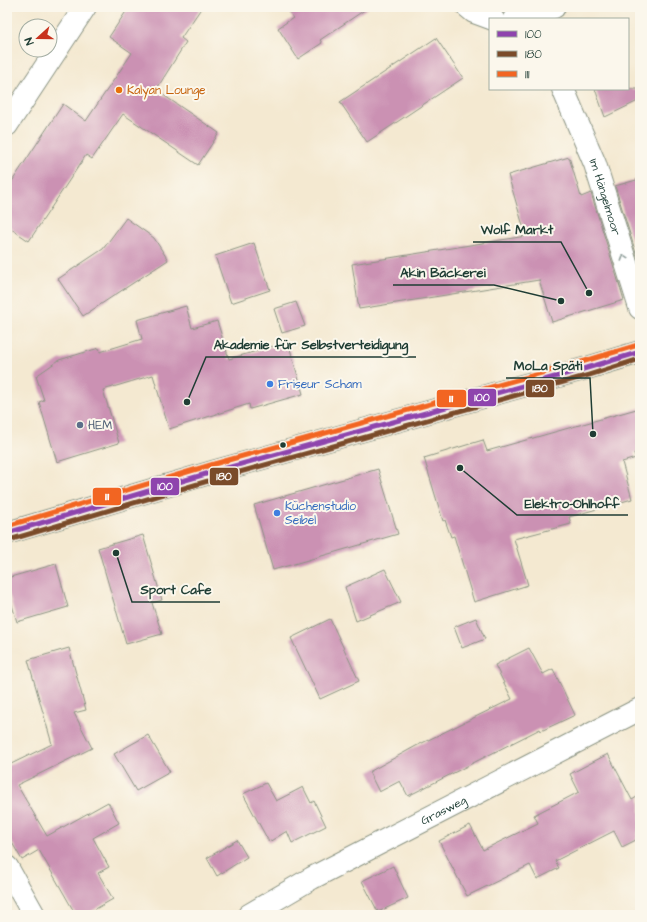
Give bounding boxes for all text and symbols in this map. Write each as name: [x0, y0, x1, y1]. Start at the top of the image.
north arrow: [18, 18, 58, 58]
legend: [489, 18, 629, 90]
text: 100: [525, 26, 542, 43]
text: N: [21, 35, 37, 47]
text: 180: [525, 46, 542, 63]
text: 111: [525, 66, 530, 83]
place label: Kalyan Lounge: [127, 82, 206, 100]
marker: Kalyan Lounge: [114, 85, 124, 95]
street label: Im Hängelmoor: [585, 156, 625, 238]
callout: Wolf Markt: [473, 217, 561, 242]
text: Wolf Markt: [480, 221, 554, 239]
one-way arrow: [620, 254, 629, 261]
callout: Akin Bäckerei: [393, 260, 494, 285]
text: Akin Bäckerei: [400, 264, 487, 282]
callout: Akademie für Selbstverteidigung: [206, 332, 416, 357]
text: Akademie für Selbstverteidigung: [214, 336, 409, 356]
callout: MoLa Späti: [506, 353, 590, 378]
text: MoLa Späti: [514, 357, 583, 376]
place label: Friseur Scham: [278, 376, 362, 393]
marker: Friseur Scham: [265, 379, 275, 389]
line badge: 180: [525, 379, 555, 398]
text: 180: [532, 381, 548, 396]
line badge: 100: [467, 388, 497, 407]
line badge: 111: [436, 389, 467, 408]
text: 100: [474, 390, 490, 405]
text: 111: [449, 391, 454, 406]
place label: HEM: [88, 417, 112, 434]
marker: HEM: [75, 420, 85, 430]
unlabelled marker: [278, 440, 288, 450]
line badge: 180: [209, 467, 239, 486]
text: 180: [216, 469, 232, 484]
line badge: 100: [150, 477, 180, 496]
text: 100: [157, 479, 173, 494]
line badge: 111: [92, 487, 122, 506]
text: 111: [105, 489, 110, 504]
callout: Elektro-Ohlhoff: [517, 490, 628, 515]
text: Elektro-Ohlhoff: [525, 495, 621, 513]
place label: Küchenstudio Seibel: [285, 498, 356, 529]
marker: Küchenstudio Seibel: [272, 508, 282, 518]
callout: Sport Cafe: [132, 577, 220, 602]
text: Sport Cafe: [139, 581, 212, 600]
street label: Grasweg: [418, 792, 470, 830]

